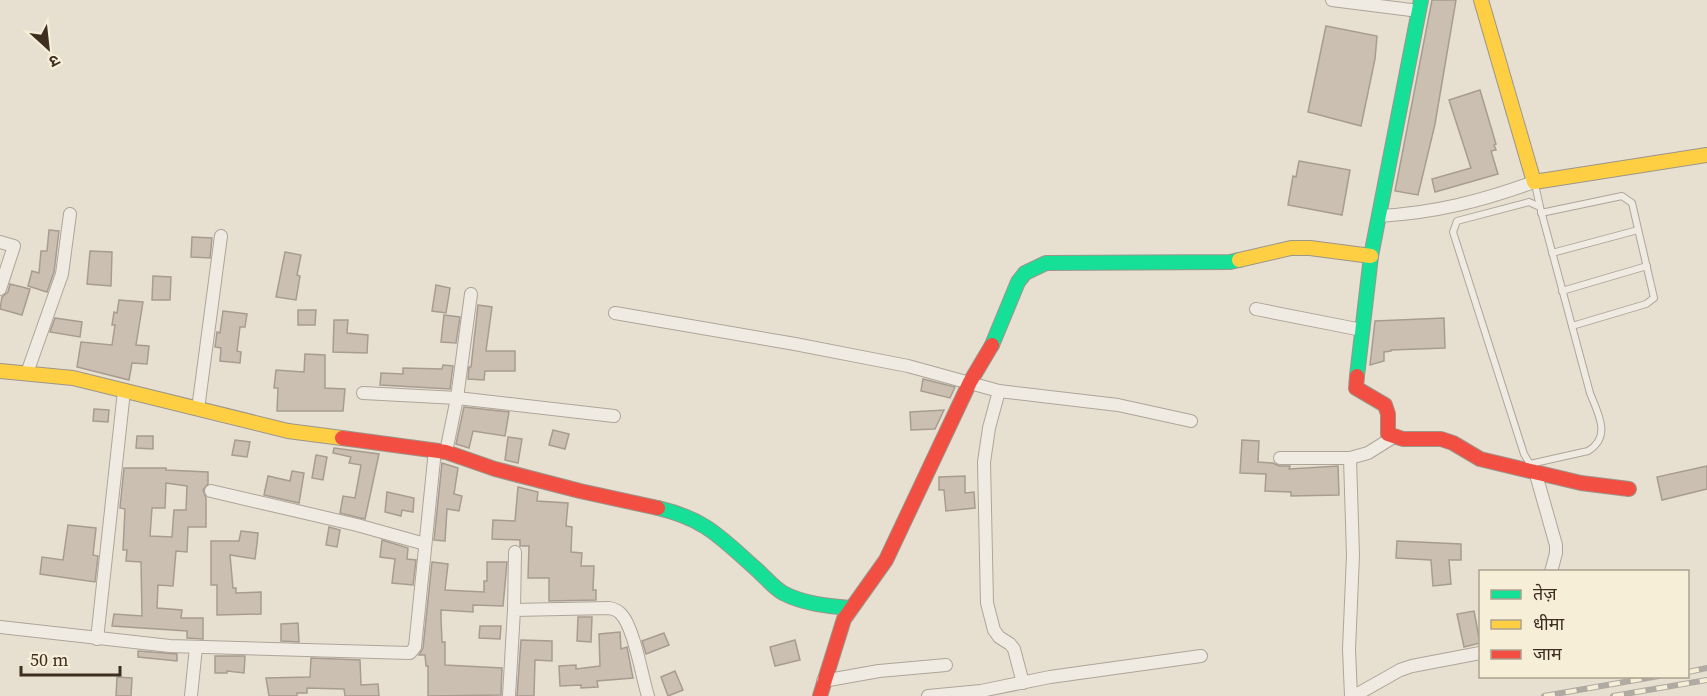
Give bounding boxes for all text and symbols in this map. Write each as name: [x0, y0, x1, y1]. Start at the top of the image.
north arrow: [18, 18, 78, 78]
text: उ: [45, 49, 64, 74]
legend: [1479, 570, 1689, 678]
text: तेज़: [1533, 581, 1557, 606]
text: धीमा: [1533, 611, 1564, 636]
scale bar: [21, 639, 120, 677]
text: जाम: [1533, 641, 1563, 666]
text: 50 m: [30, 647, 68, 672]

